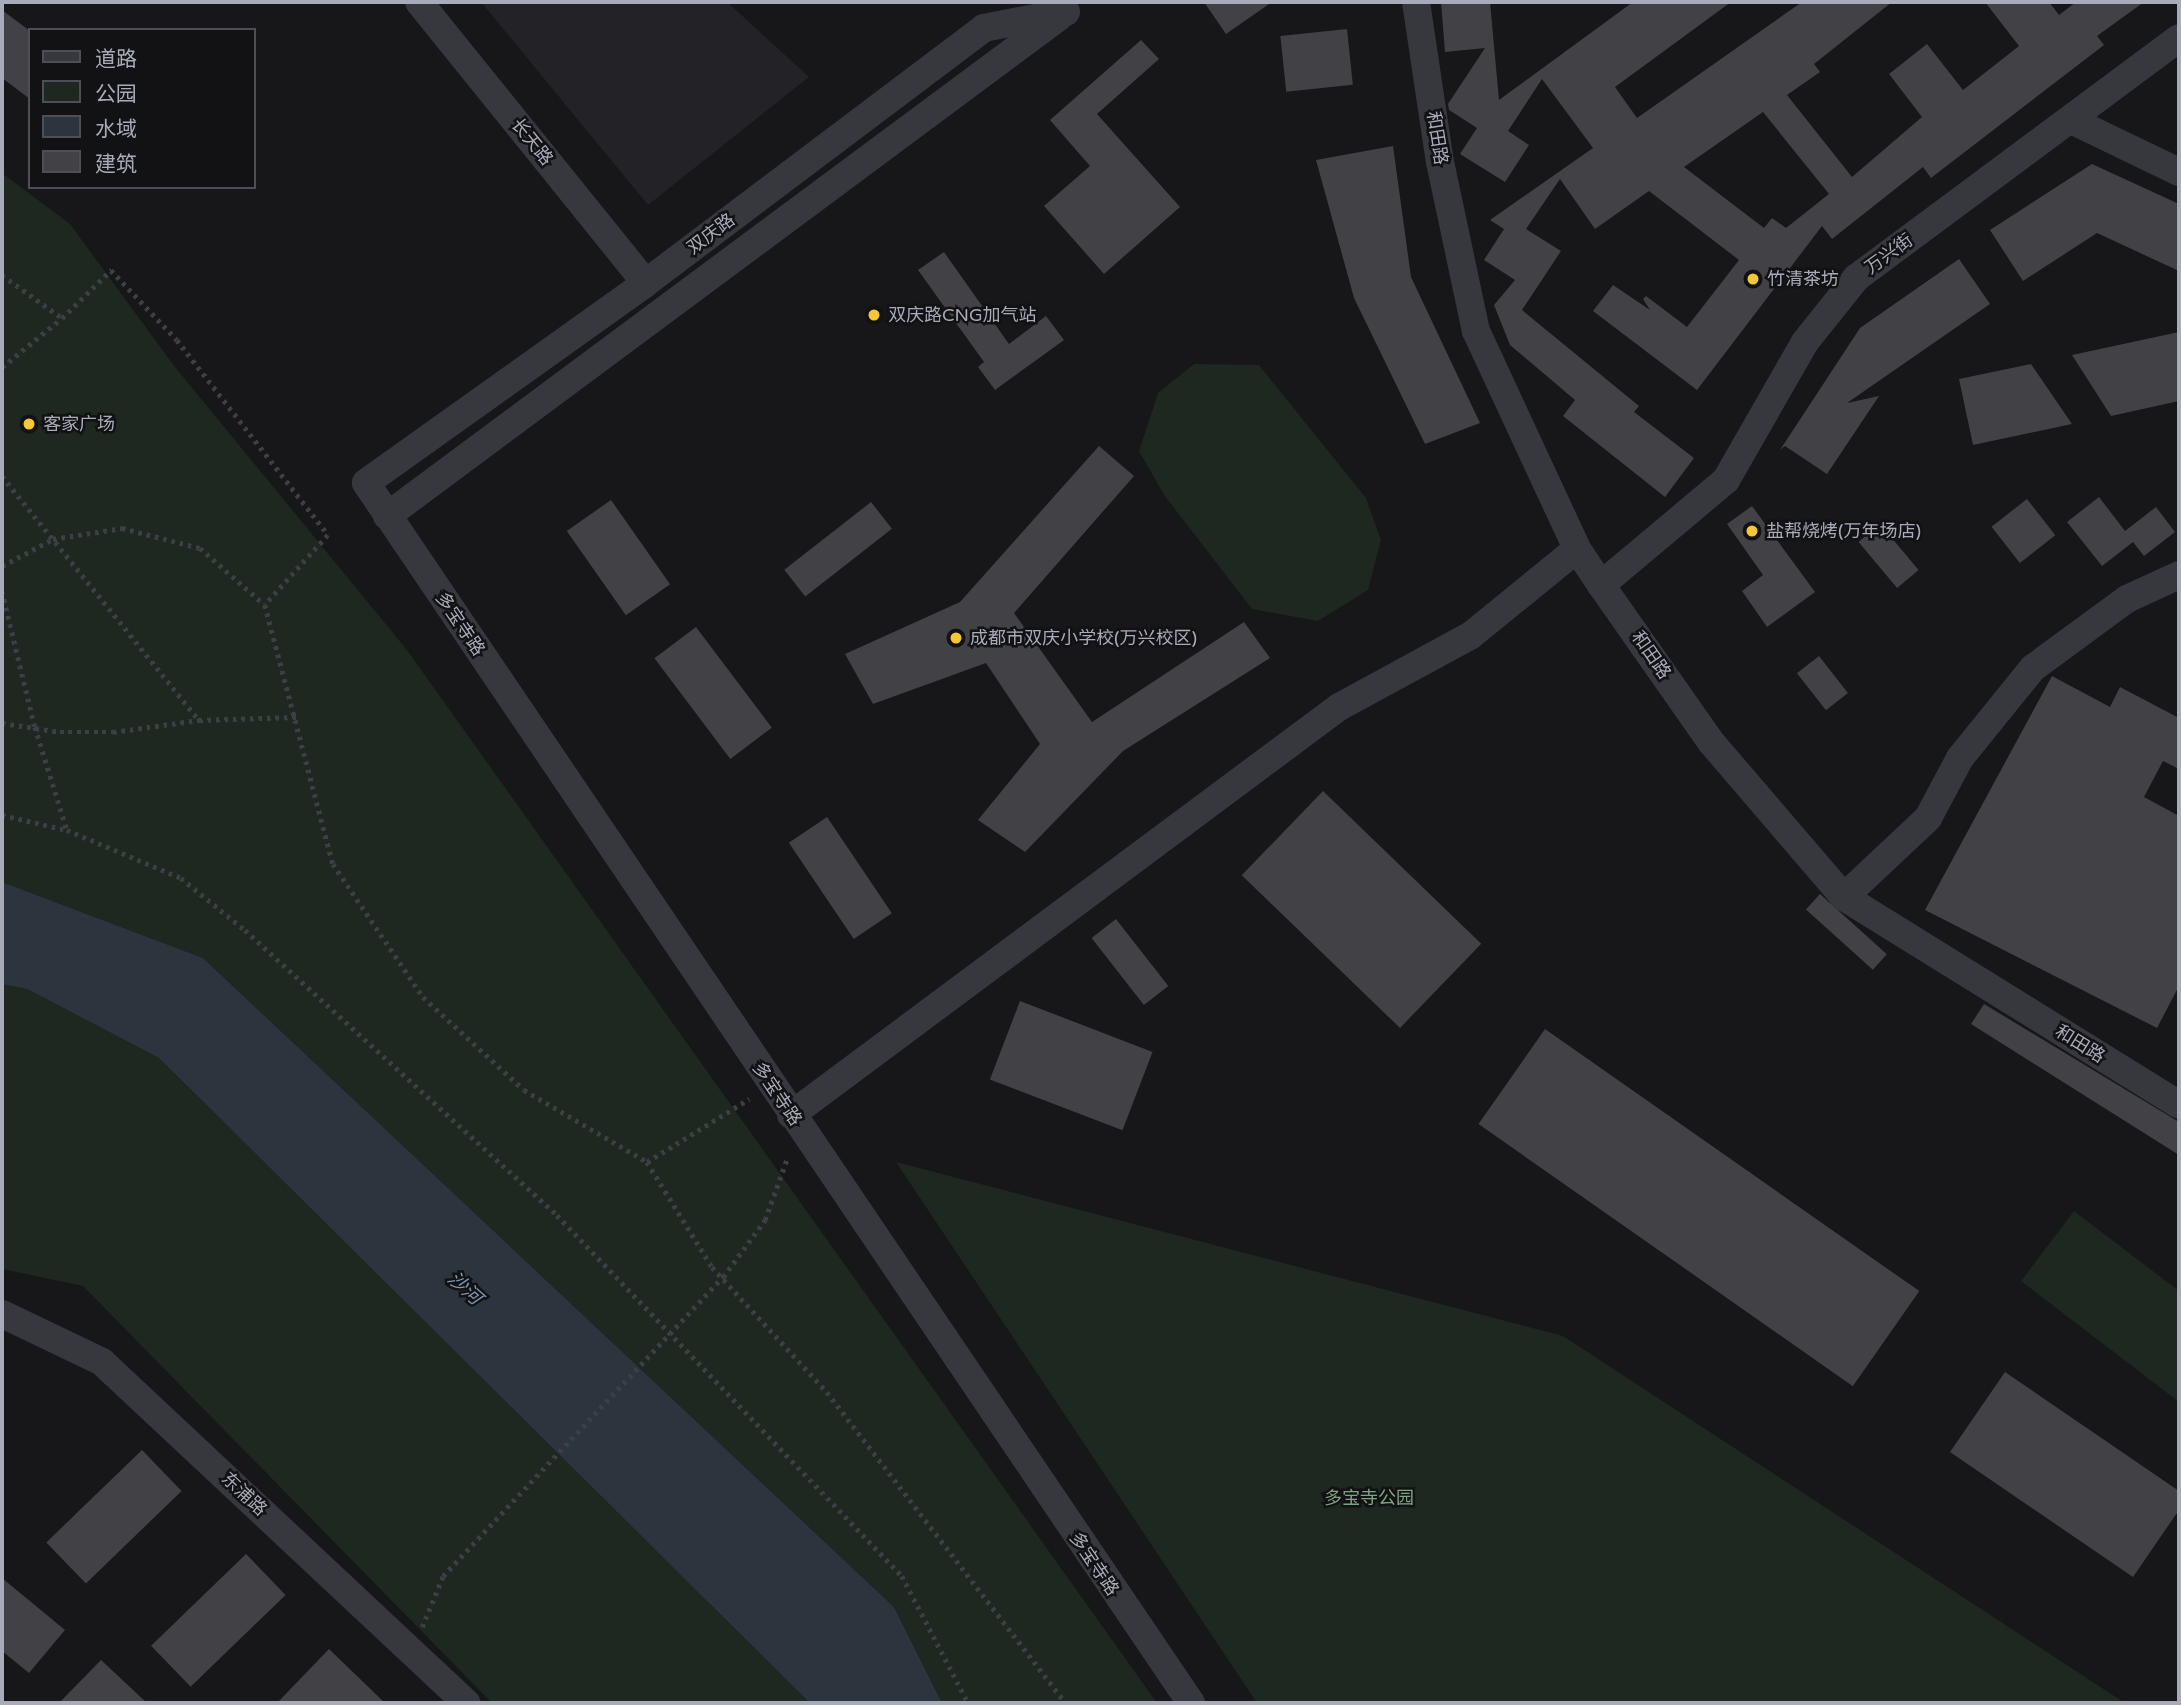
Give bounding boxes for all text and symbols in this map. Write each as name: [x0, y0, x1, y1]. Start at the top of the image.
legend: [28, 28, 256, 189]
text: 道路: [95, 47, 137, 72]
text: 公园: [95, 82, 137, 107]
street label: 和田路: [1422, 110, 1452, 166]
street label: 长天路: [507, 114, 557, 170]
text: 水域: [95, 117, 137, 142]
text: 建筑: [95, 152, 137, 177]
street label: 双庆路: [683, 209, 739, 259]
street label: 万兴街: [1861, 229, 1917, 279]
place label: 竹清茶坊: [1767, 268, 1839, 290]
marker: 竹清茶坊: [1745, 271, 1761, 287]
place label: 双庆路CNG加气站: [888, 304, 1037, 326]
marker: 双庆路CNG加气站: [866, 307, 882, 323]
place label: 客家广场: [43, 413, 115, 435]
marker: 客家广场: [21, 416, 37, 432]
place label: 盐帮烧烤(万年场店): [1766, 520, 1921, 542]
marker: 盐帮烧烤(万年场店): [1744, 523, 1760, 539]
street label: 多宝寺路: [431, 588, 489, 660]
place label: 成都市双庆小学校(万兴校区): [970, 627, 1197, 649]
street label: 和田路: [1627, 627, 1675, 683]
marker: 成都市双庆小学校(万兴校区): [948, 630, 964, 646]
street label: 和田路: [2051, 1021, 2109, 1067]
street label: 多宝寺路: [748, 1058, 806, 1130]
water label: 沙河: [442, 1268, 486, 1310]
street label: 东浦路: [217, 1468, 271, 1520]
park label: 多宝寺公园: [1324, 1487, 1414, 1509]
street label: 多宝寺路: [1065, 1528, 1123, 1600]

